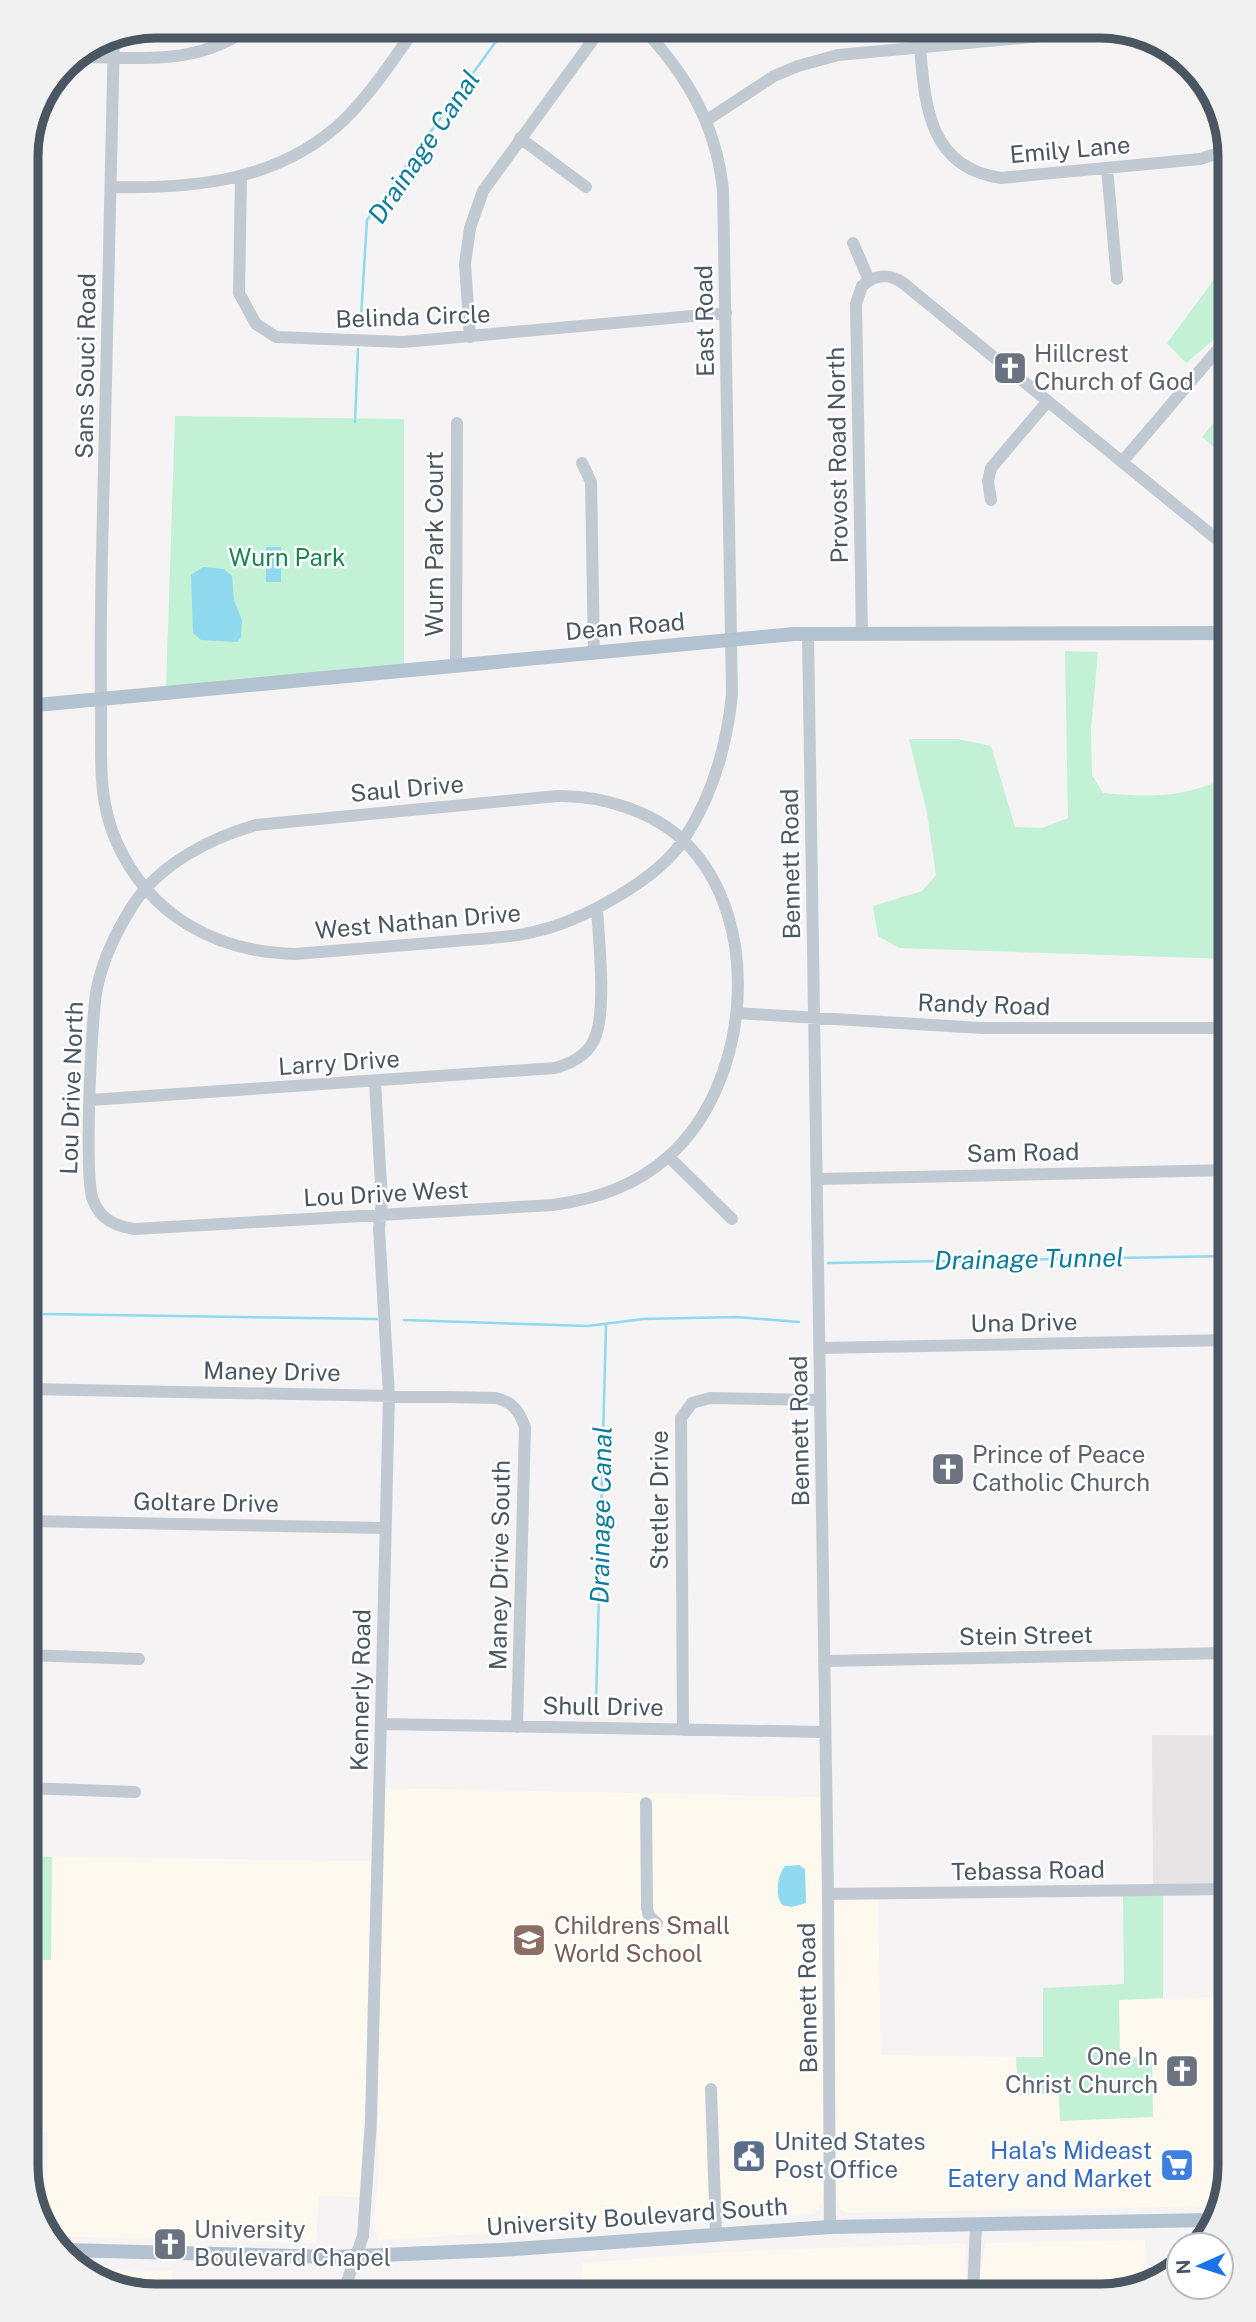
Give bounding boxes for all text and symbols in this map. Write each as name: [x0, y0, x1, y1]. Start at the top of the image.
water label: Drainage Canal: [361, 64, 486, 229]
street label: Emily Lane: [1008, 130, 1131, 168]
street label: East Road: [689, 265, 719, 377]
street label: Sans Souci Road: [69, 273, 101, 459]
street label: Belinda Circle: [335, 299, 491, 333]
place label: Hillcrest Church of God: [1034, 339, 1194, 395]
street label: Provost Road North: [821, 347, 853, 564]
church icon: Hillcrest Church of God: [991, 349, 1029, 387]
street label: Wurn Park Court: [420, 451, 448, 637]
park label: Wurn Park: [228, 543, 346, 571]
street label: Dean Road: [564, 607, 686, 645]
street label: Saul Drive: [349, 769, 465, 807]
street label: Bennett Road: [775, 788, 805, 940]
street label: West Nathan Drive: [314, 898, 522, 944]
street label: Randy Road: [917, 988, 1051, 1020]
street label: Lou Drive North: [54, 1001, 88, 1175]
street label: Larry Drive: [277, 1044, 401, 1080]
street label: Sam Road: [966, 1137, 1080, 1167]
street label: Lou Drive West: [302, 1175, 469, 1211]
water label: Drainage Tunnel: [934, 1241, 1124, 1276]
street label: Una Drive: [970, 1307, 1078, 1337]
street label: Bennett Road: [784, 1355, 814, 1507]
street label: Maney Drive: [203, 1356, 341, 1386]
water label: Drainage Canal: [583, 1426, 618, 1604]
street label: Stetler Drive: [645, 1430, 673, 1570]
place label: Prince of Peace Catholic Church: [972, 1440, 1150, 1496]
church icon: Prince of Peace Catholic Church: [929, 1450, 967, 1488]
street label: Maney Drive South: [483, 1460, 515, 1670]
street label: Goltare Drive: [133, 1487, 279, 1517]
street label: Kennerly Road: [345, 1609, 375, 1771]
street label: Stein Street: [959, 1620, 1093, 1650]
street label: Shull Drive: [542, 1691, 664, 1721]
street label: Tebassa Road: [951, 1855, 1105, 1885]
place label: Childrens Small World School: [554, 1911, 730, 1967]
school or university icon: Childrens Small World School: [510, 1921, 548, 1959]
street label: Bennett Road: [792, 1922, 822, 2074]
place label: One In Christ Church: [1005, 2042, 1158, 2098]
church icon: One In Christ Church: [1163, 2052, 1201, 2090]
place label: United States Post Office: [774, 2127, 926, 2183]
place label: Hala's Mideast Eatery and Market: [947, 2136, 1152, 2192]
public building icon: United States Post Office: [730, 2137, 768, 2175]
supermarket icon: Hala's Mideast Eatery and Market: [1158, 2146, 1196, 2184]
street label: University Boulevard South: [485, 2191, 789, 2241]
place label: University Boulevard Chapel: [194, 2215, 391, 2271]
church icon: University Boulevard Chapel: [151, 2225, 189, 2263]
north arrow: [1165, 2231, 1235, 2301]
text: N: [1172, 2259, 1194, 2275]

